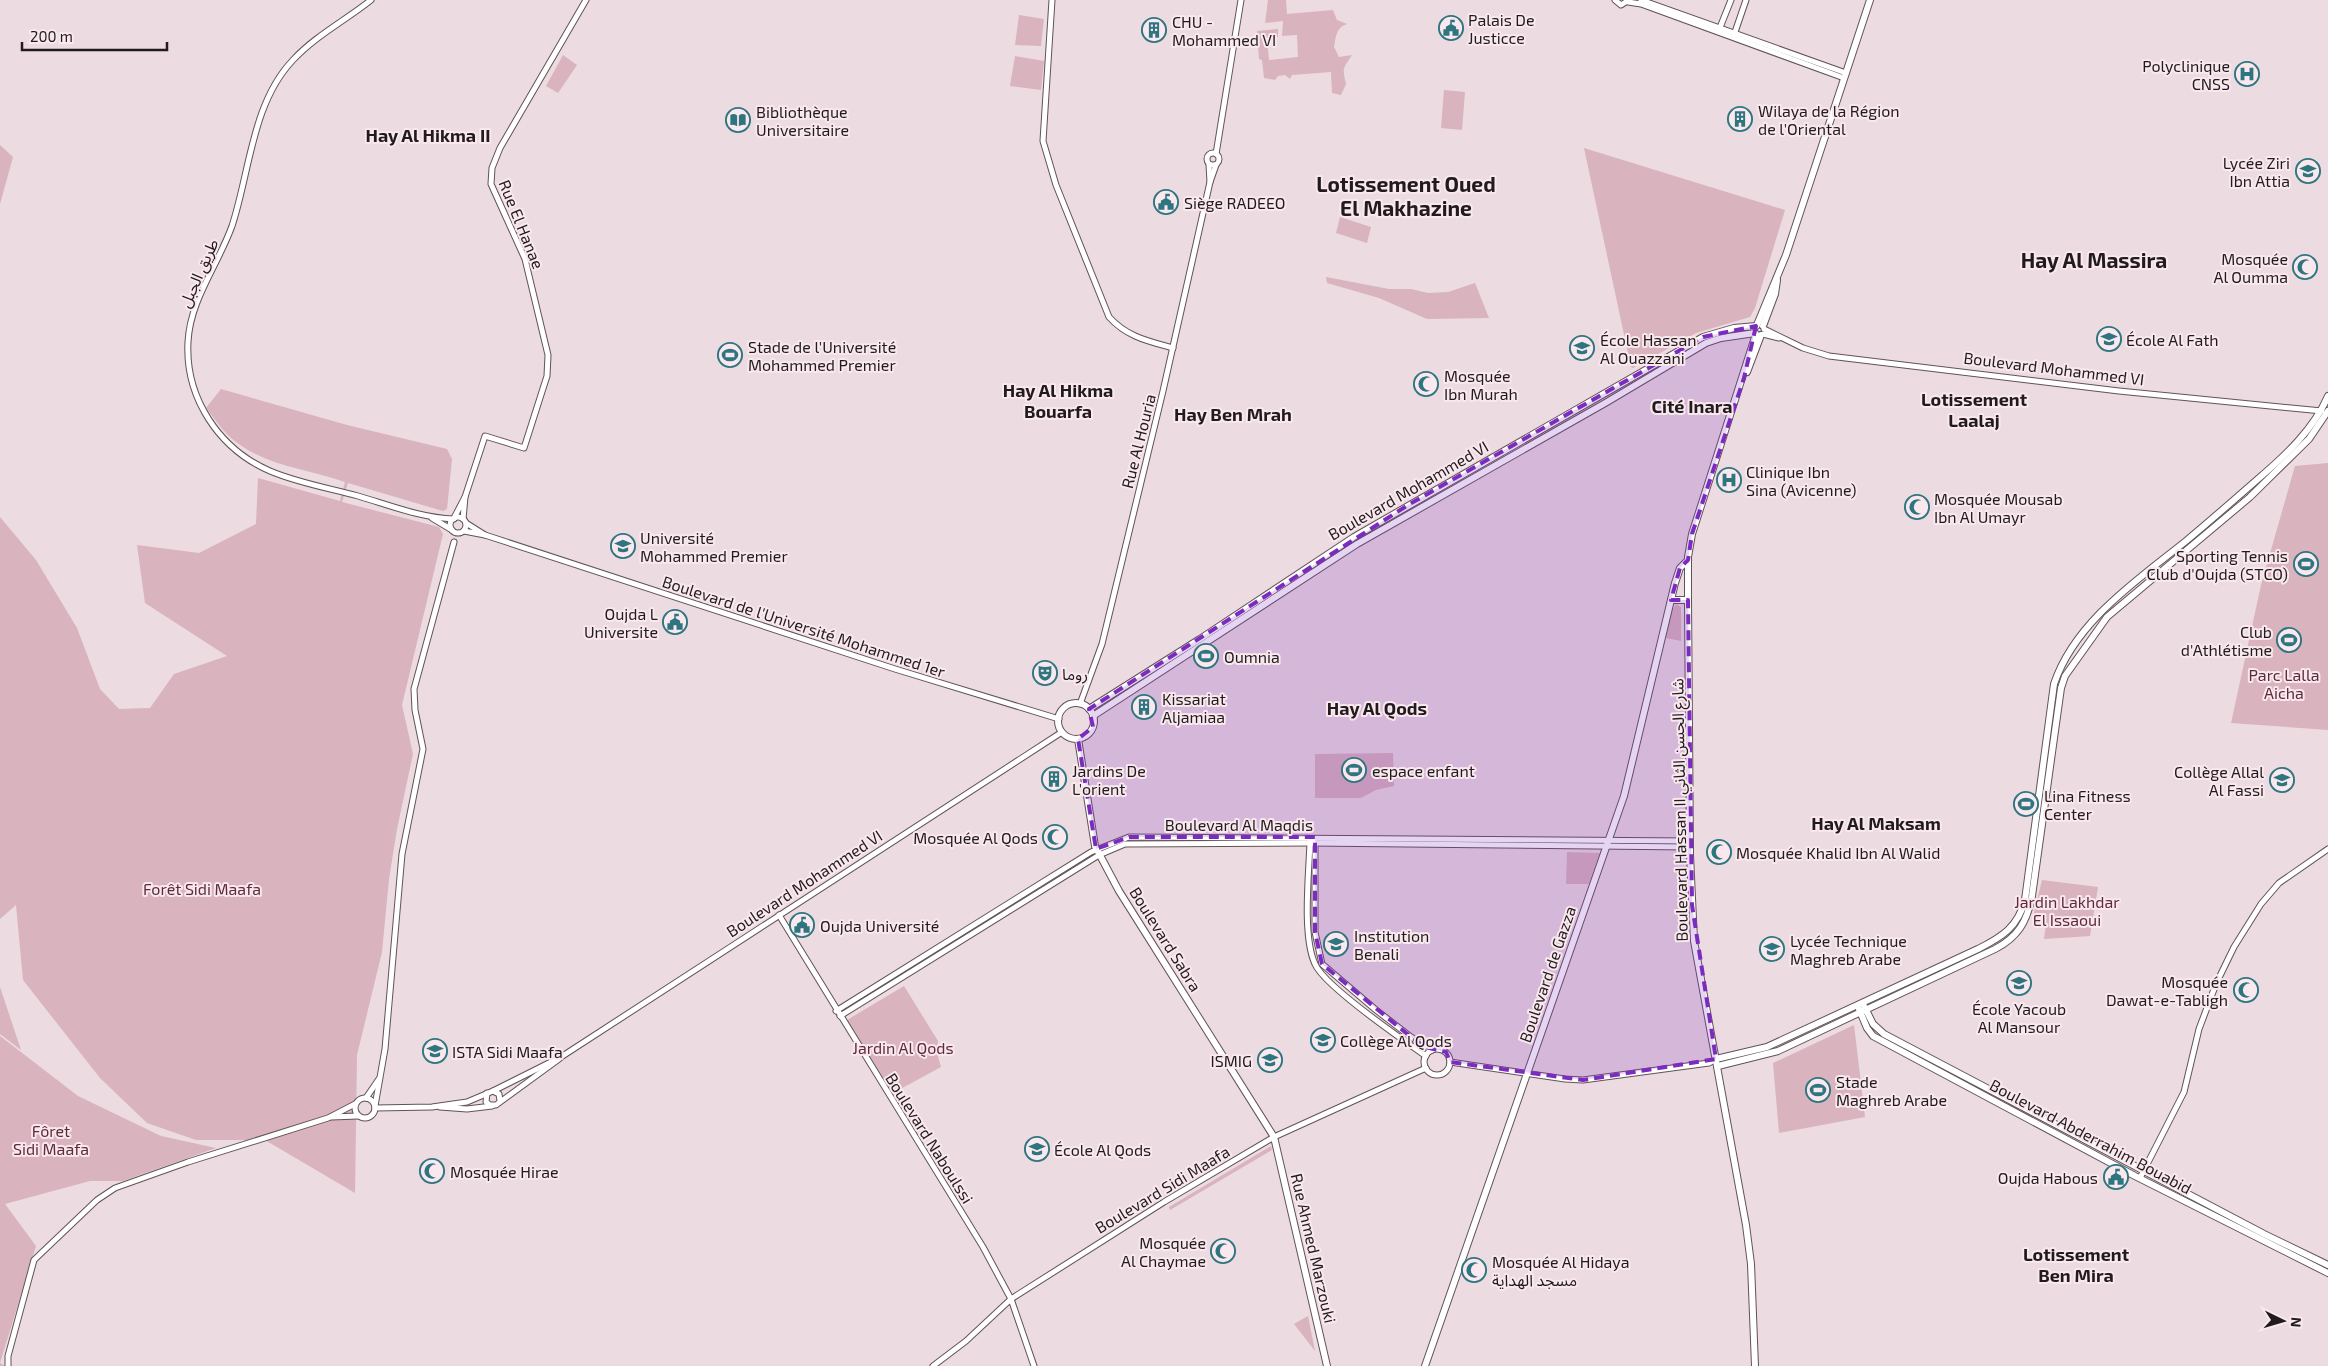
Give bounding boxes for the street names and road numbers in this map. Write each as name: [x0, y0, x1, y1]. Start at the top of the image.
street label: Rue El Hanae: [496, 177, 548, 271]
street label: طريق الجبل: [174, 236, 223, 311]
street label: Boulevard Mohammed VI: [1963, 347, 2145, 389]
street label: Rue Al Houria: [1117, 392, 1159, 490]
street label: Boulevard Mohammed VI: [1325, 436, 1491, 544]
street label: Boulevard de l'Université Mohammed 1er: [660, 571, 948, 681]
street label: Boulevard Hassan II شارع الحسن الثاني: [1667, 678, 1695, 942]
street label: Boulevard Al Maqdis: [1165, 815, 1313, 834]
street label: Boulevard Mohammed VI: [723, 826, 885, 940]
street label: Boulevard Sabra: [1126, 883, 1206, 995]
street label: Boulevard de Gazza: [1515, 903, 1579, 1045]
street label: Boulevard Naboulssi: [882, 1069, 978, 1207]
street label: Boulevard Abderrahim Bouabid: [1987, 1075, 2195, 1197]
street label: Boulevard Sidi Maafa: [1091, 1141, 1233, 1237]
street label: Rue Ahmed Marzouki: [1288, 1171, 1340, 1325]

